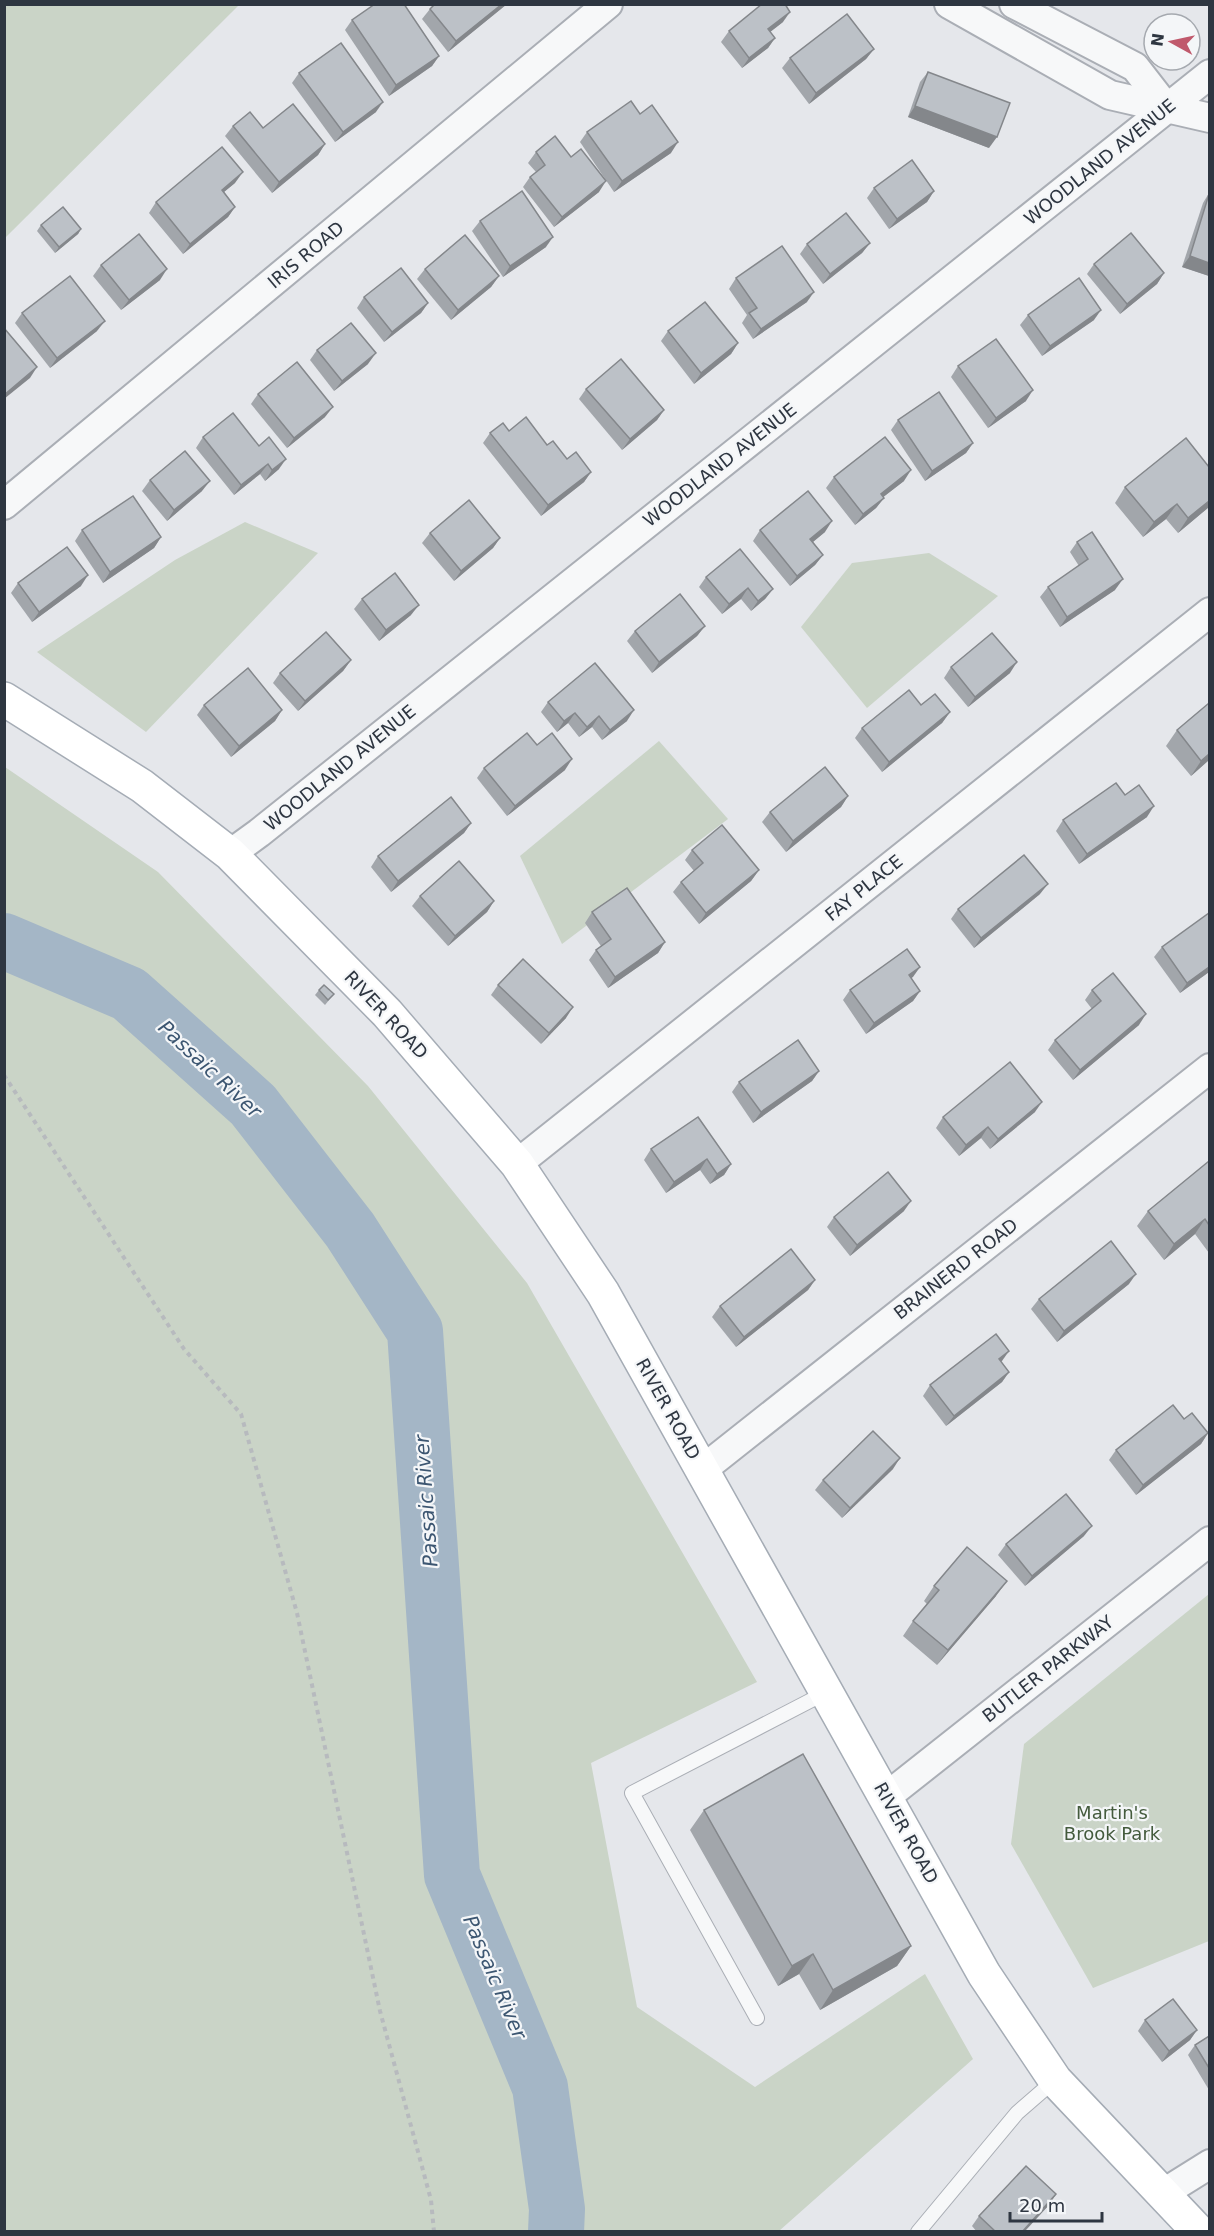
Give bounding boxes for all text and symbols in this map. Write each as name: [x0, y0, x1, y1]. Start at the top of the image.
north arrow: [1142, 12, 1202, 72]
text: N: [1147, 32, 1168, 48]
street label: WOODLAND AVENUE: [1020, 94, 1180, 229]
street label: IRIS ROAD: [263, 217, 348, 292]
street label: WOODLAND AVENUE: [639, 398, 800, 531]
street label: WOODLAND AVENUE: [260, 700, 420, 835]
street label: FAY PLACE: [821, 850, 907, 925]
street label: RIVER ROAD: [340, 966, 432, 1063]
water label: Passaic River: [153, 1015, 268, 1124]
street label: BRAINERD ROAD: [890, 1214, 1022, 1323]
street label: RIVER ROAD: [632, 1355, 705, 1463]
water label: Passaic River: [409, 1432, 443, 1568]
street label: BUTLER PARKWAY: [978, 1610, 1118, 1726]
street label: RIVER ROAD: [870, 1779, 943, 1887]
park label: Martin's Brook Park: [1064, 1802, 1161, 1844]
water label: Passaic River: [458, 1911, 533, 2044]
scale bar: [1010, 2185, 1102, 2223]
text: 20 m: [1019, 2195, 1065, 2216]

